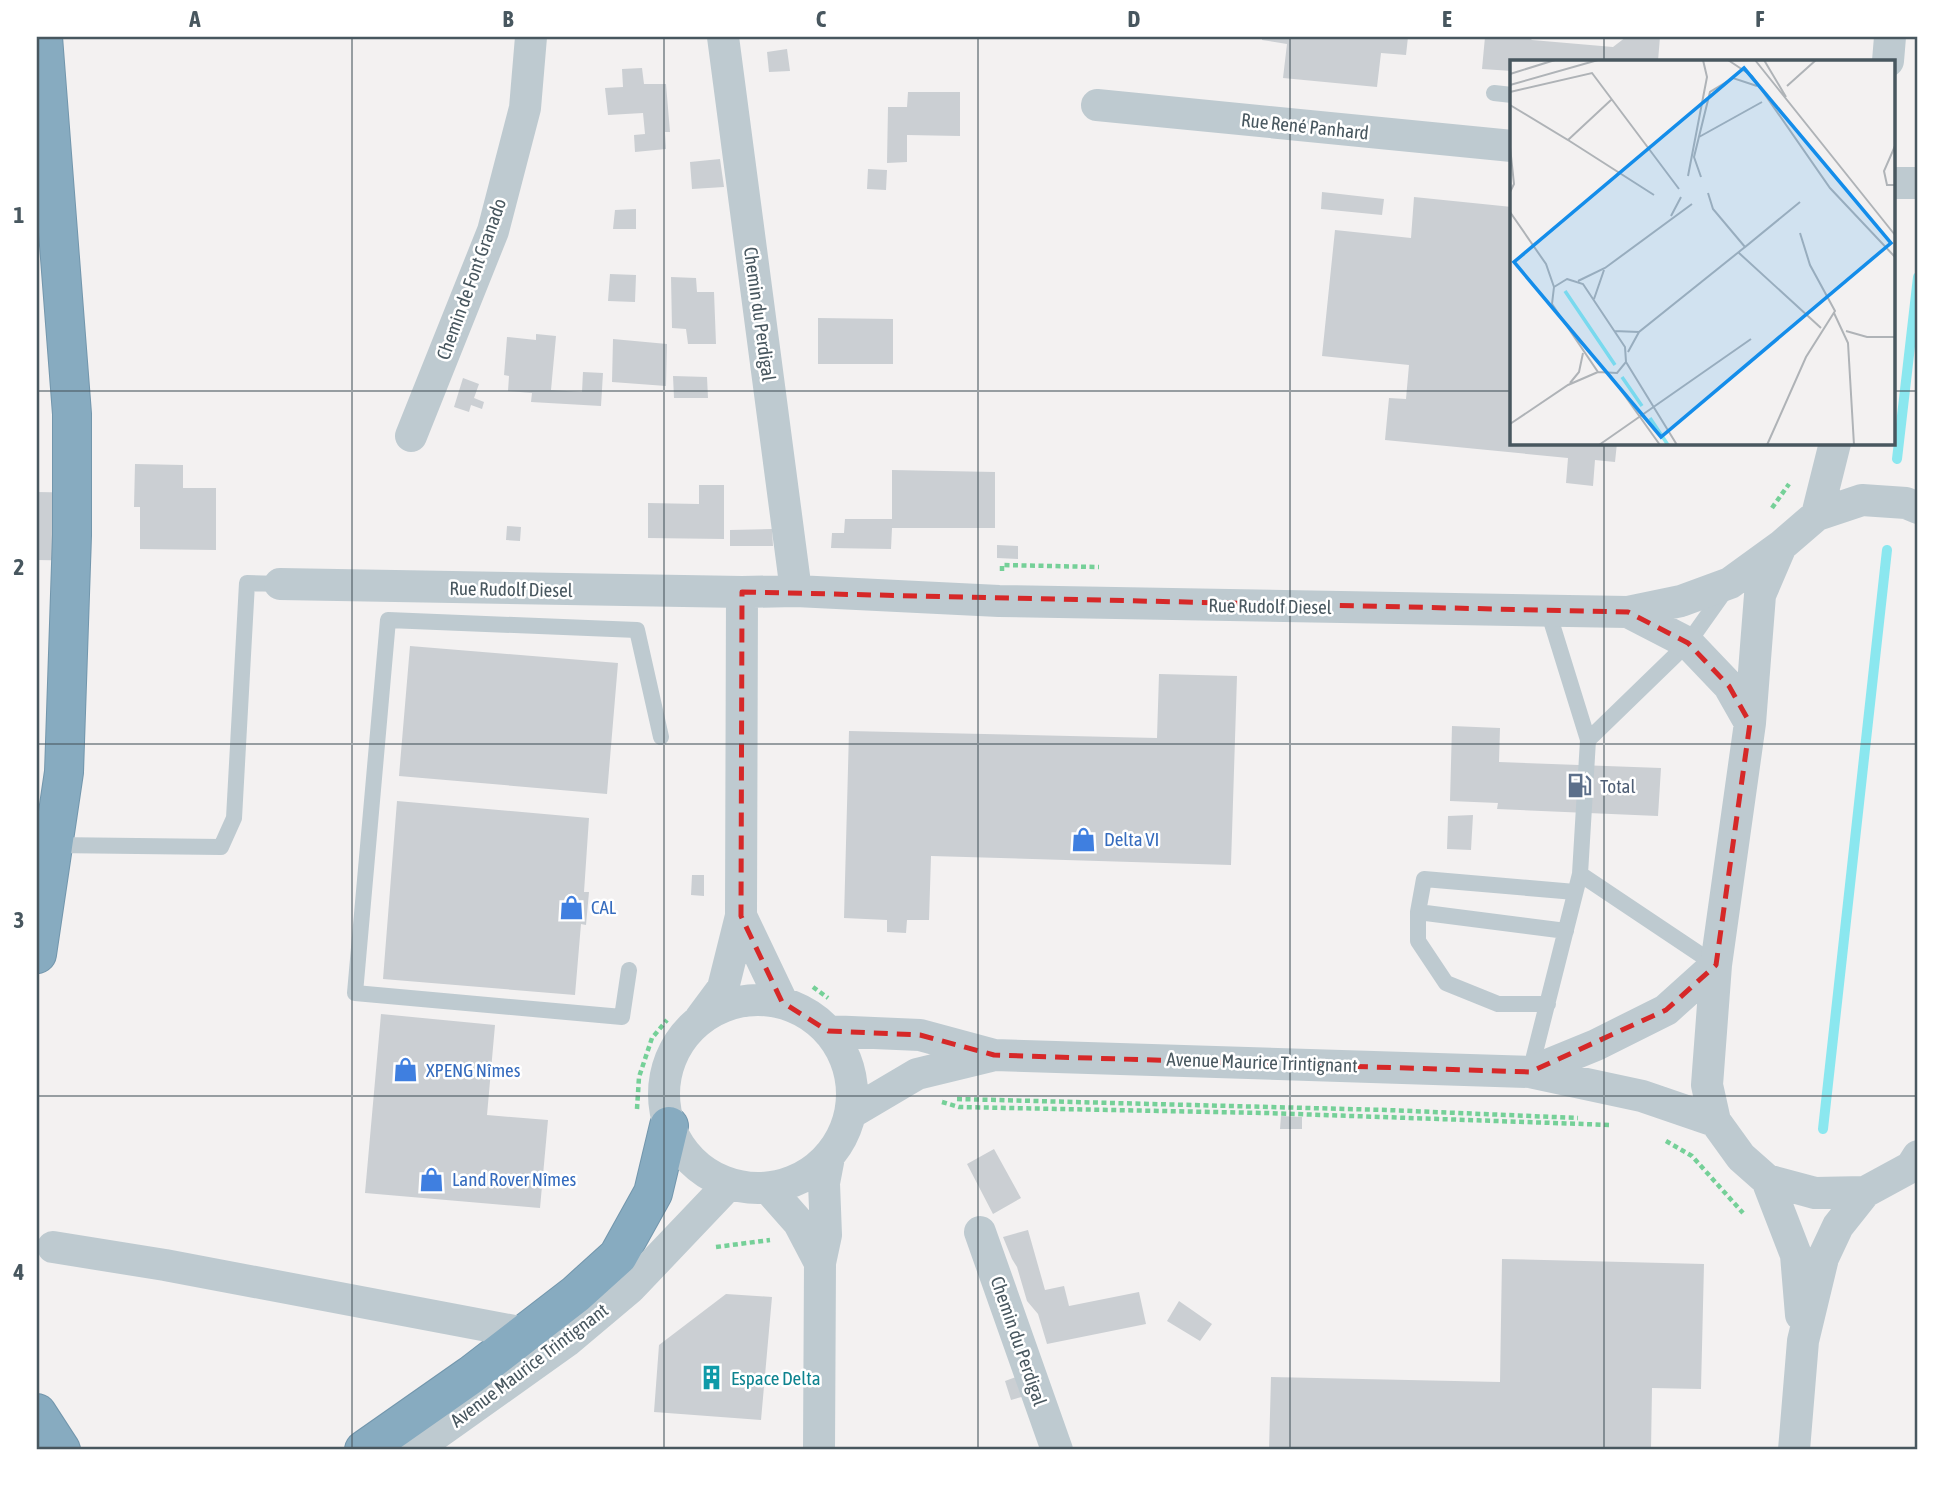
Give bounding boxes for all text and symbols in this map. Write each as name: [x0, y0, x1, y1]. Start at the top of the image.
text: A: [188, 6, 201, 32]
text: B: [503, 6, 514, 32]
text: C: [816, 6, 827, 32]
text: D: [1128, 6, 1141, 32]
text: E: [1442, 6, 1452, 32]
text: F: [1755, 6, 1765, 32]
inset map: [1510, 60, 1896, 444]
street label: Rue René Panhard: [1240, 108, 1370, 144]
street label: Chemin de Font Granado: [432, 195, 510, 363]
text: 1: [14, 202, 25, 228]
street label: Chemin du Perdigal: [740, 245, 780, 383]
text: 2: [14, 554, 24, 580]
street label: Rue Rudolf Diesel: [449, 577, 573, 601]
street label: Rue Rudolf Diesel: [1208, 594, 1332, 618]
fuel station icon: Total: [1566, 772, 1594, 800]
place label: Total: [1600, 775, 1635, 797]
shop icon: Delta VI: [1070, 825, 1098, 853]
place label: Delta VI: [1104, 828, 1159, 850]
shop icon: CAL: [557, 893, 585, 921]
place label: CAL: [591, 896, 617, 918]
text: 3: [14, 907, 24, 933]
street label: Avenue Maurice Trintignant: [1166, 1048, 1358, 1076]
shop icon: XPENG Nîmes: [392, 1056, 420, 1084]
place label: XPENG Nîmes: [426, 1059, 521, 1081]
shop icon: Land Rover Nîmes: [418, 1165, 446, 1193]
place label: Land Rover Nîmes: [452, 1168, 577, 1190]
text: 4: [13, 1259, 25, 1285]
street label: Chemin du Perdigal: [987, 1273, 1051, 1409]
street label: Avenue Maurice Trintignant: [446, 1299, 612, 1431]
building icon: Espace Delta: [697, 1364, 725, 1392]
place label: Espace Delta: [731, 1367, 821, 1389]

